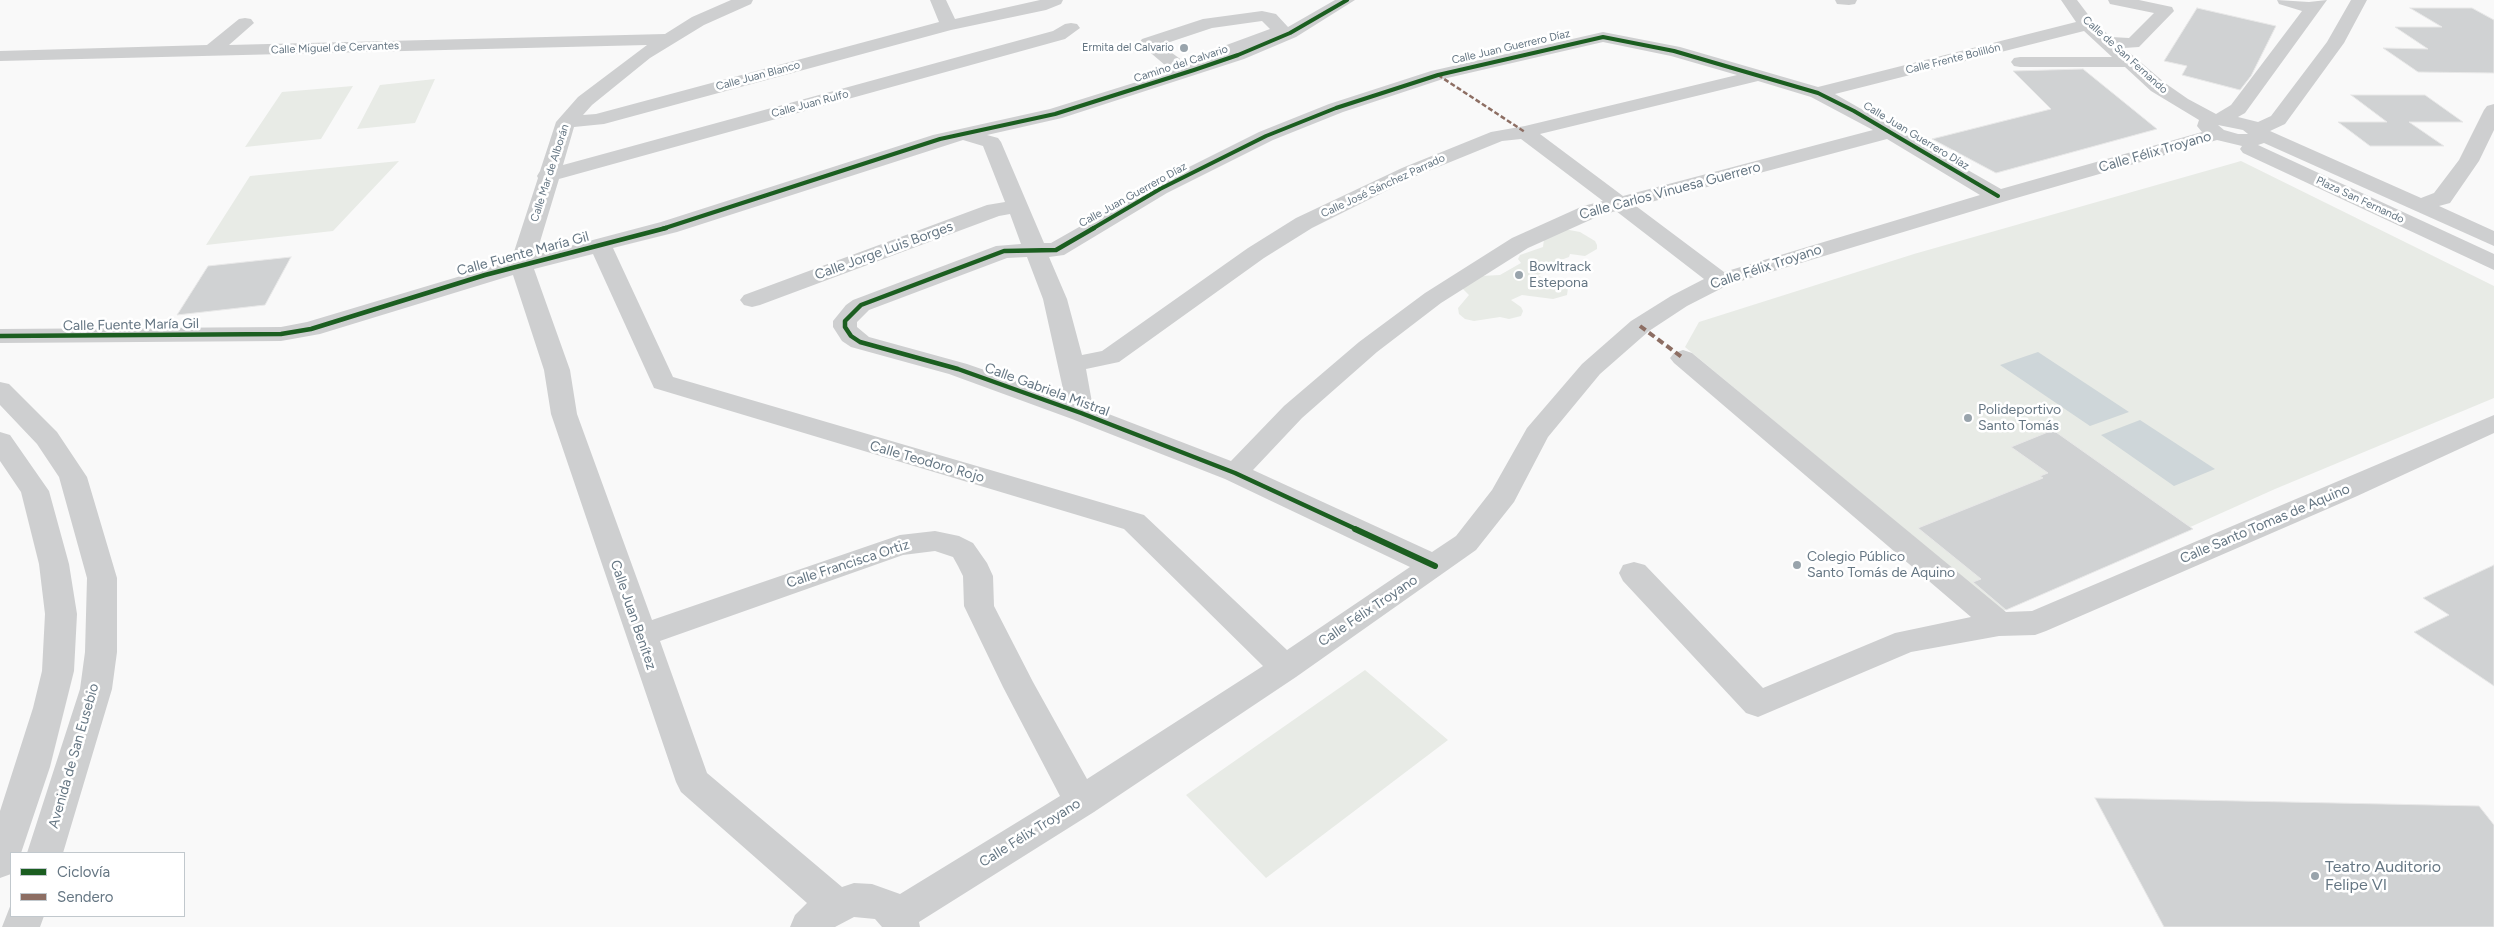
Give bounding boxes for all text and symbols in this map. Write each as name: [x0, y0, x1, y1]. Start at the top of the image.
street label: Calle de San Fernando: [2080, 13, 2170, 97]
street label: Calle Juan Guerrero Díaz: [1450, 27, 1572, 67]
street label: Calle Miguel de Cervantes: [271, 39, 399, 57]
place label: Ermita del Calvario: [1082, 41, 1174, 55]
street label: Calle Frente Bolillón: [1904, 41, 2002, 77]
marker: Ermita del Calvario: [1178, 42, 1190, 54]
street label: Camino del Calvario: [1132, 43, 1230, 85]
street label: Calle Juan Blanco: [714, 58, 802, 94]
street label: Calle Juan Rulfo: [770, 87, 850, 121]
street label: Calle Juan Guerrero Díaz: [1861, 99, 1971, 173]
street label: Calle Mar de Alborán: [528, 123, 572, 223]
street label: Calle Félix Troyano: [2097, 128, 2213, 176]
street label: Calle José Sánchez Parrado: [1319, 151, 1447, 221]
street label: Calle Carlos Vinuesa Guerrero: [1577, 159, 1763, 223]
street label: Calle Juan Guerrero Díaz: [1077, 160, 1189, 230]
street label: Plaza San Fernando: [2314, 174, 2406, 226]
street label: Calle Jorge Luis Borges: [813, 218, 955, 284]
street label: Calle Fuente María Gil: [455, 228, 591, 280]
street label: Calle Félix Troyano: [1708, 241, 1824, 293]
place label: Bowltrack Estepona: [1529, 259, 1591, 292]
marker: Bowltrack Estepona: [1513, 269, 1525, 281]
street label: Calle Fuente María Gil: [63, 315, 199, 335]
street label: Calle Gabriela Mistral: [982, 360, 1112, 420]
place label: Polideportivo Santo Tomás: [1978, 402, 2061, 434]
marker: Polideportivo Santo Tomás: [1962, 412, 1974, 424]
street label: Calle Teodoro Rojo: [868, 438, 986, 486]
street label: Calle Santo Tomas de Aquino: [2178, 481, 2352, 567]
street label: Calle Francisca Ortiz: [784, 536, 912, 592]
place label: Colegio Público Santo Tomás de Aquino: [1807, 549, 1955, 582]
street label: Calle Juan Benítez: [606, 558, 660, 672]
marker: Colegio Público Santo Tomás de Aquino: [1791, 559, 1803, 571]
street label: Calle Félix Troyano: [1315, 572, 1421, 650]
street label: Avenida de San Eusebio: [45, 682, 103, 830]
street label: Calle Félix Troyano: [976, 795, 1084, 871]
legend: [10, 852, 185, 917]
place label: Teatro Auditorio Felipe VI: [2325, 857, 2441, 895]
text: Ciclovía: [57, 863, 110, 881]
marker: Teatro Auditorio Felipe VI: [2309, 870, 2321, 882]
text: Sendero: [57, 888, 114, 906]

